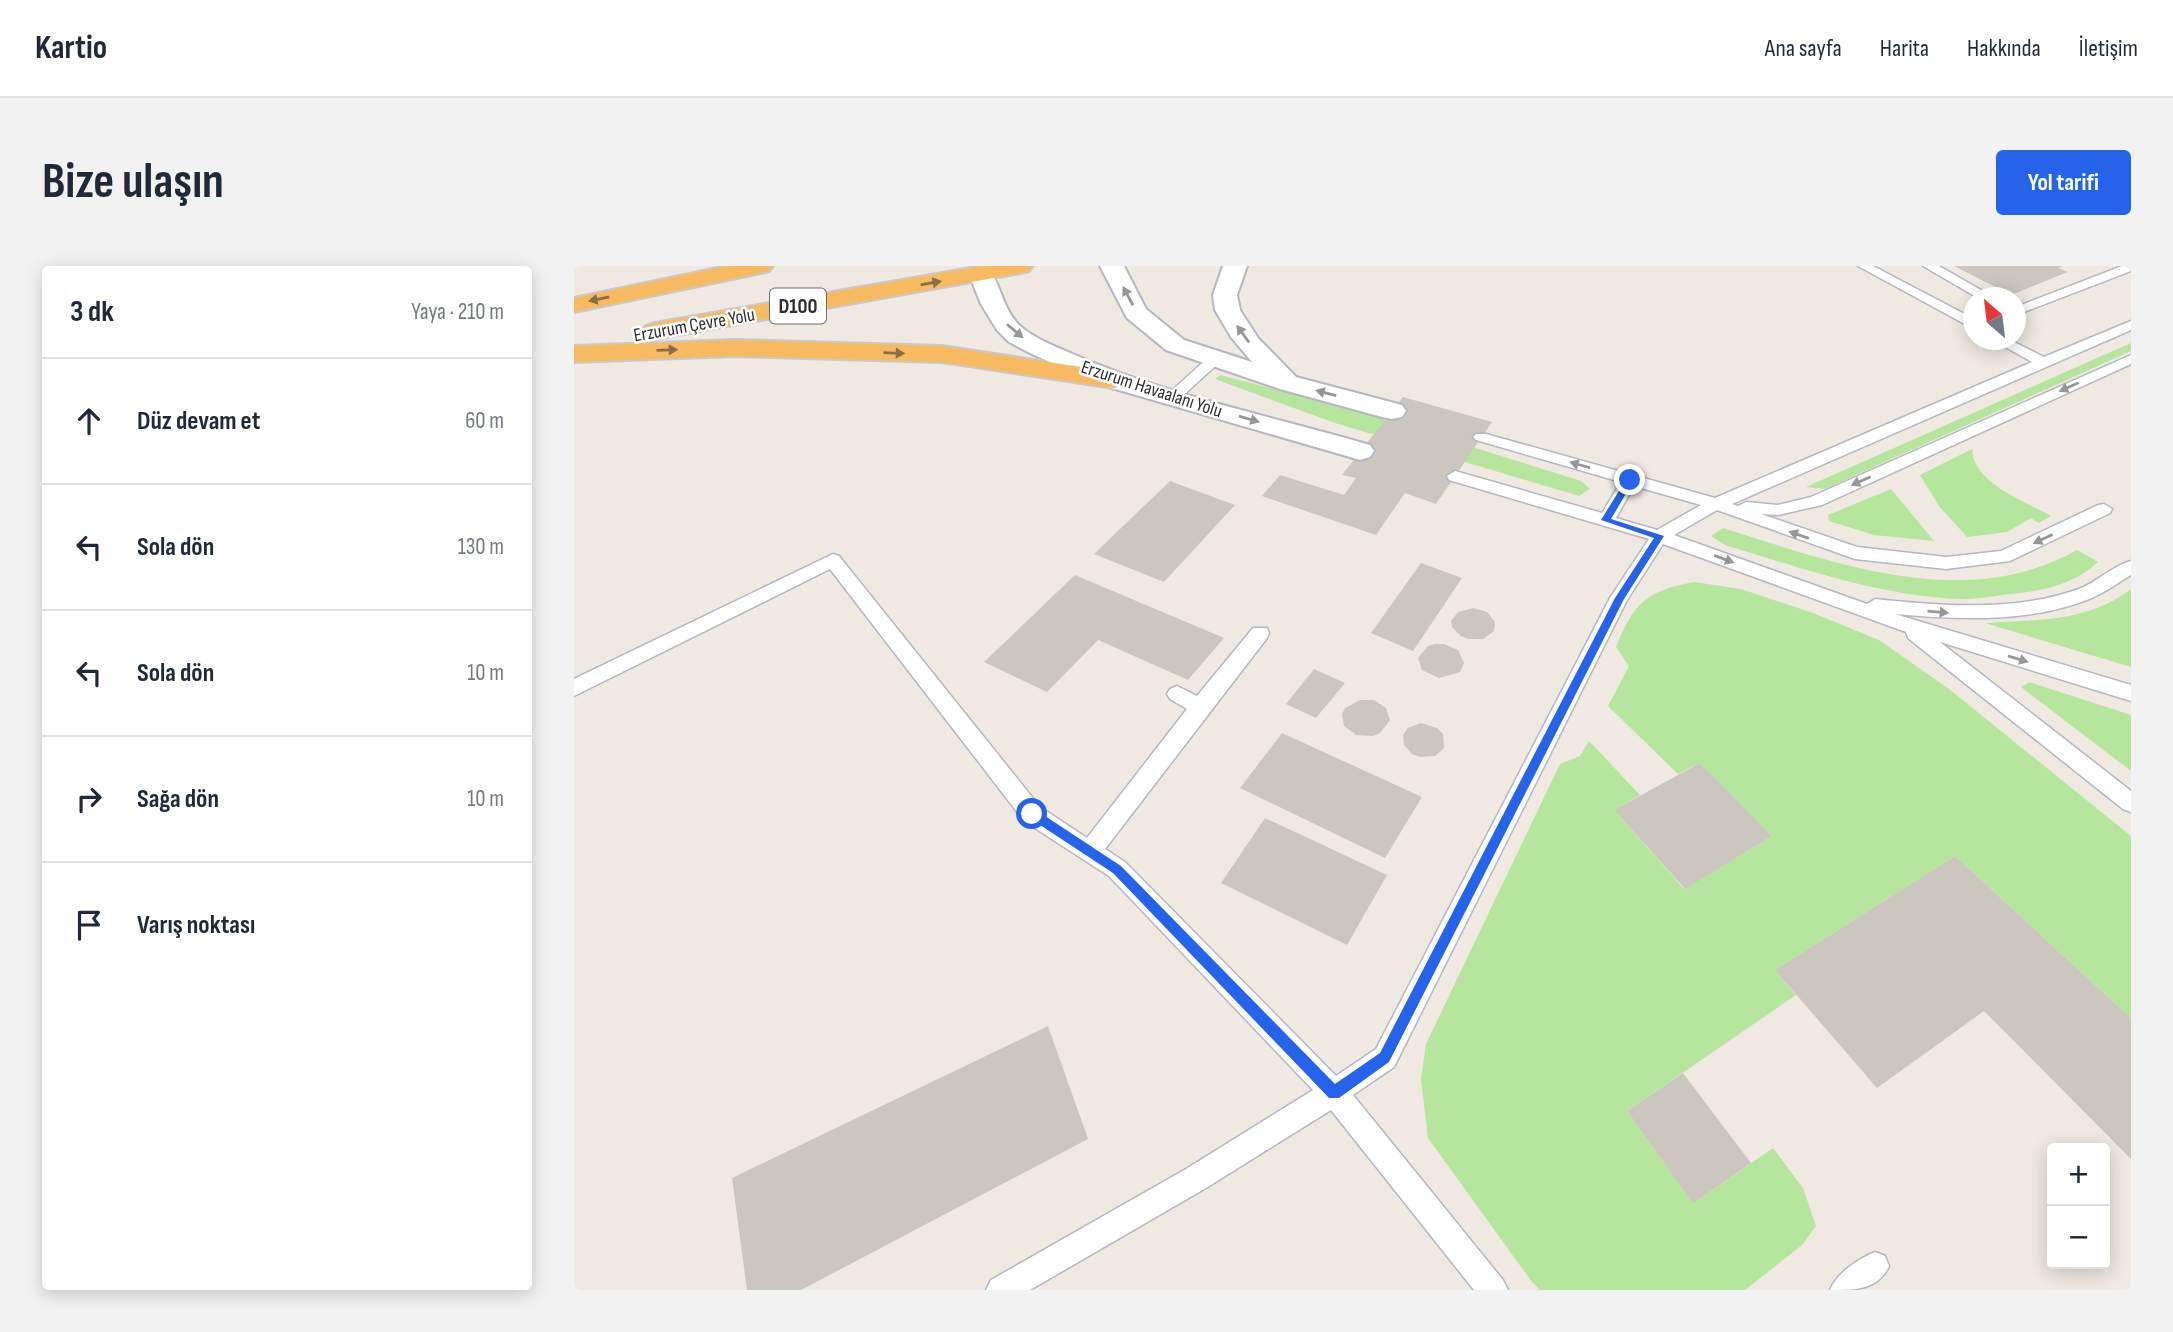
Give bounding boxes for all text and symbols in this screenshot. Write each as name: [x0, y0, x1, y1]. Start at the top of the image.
text: Kartio: [35, 28, 107, 68]
text: Ana sayfa: [1765, 34, 1842, 63]
text: Harita: [1880, 34, 1929, 63]
text: Hakkında: [1967, 34, 2041, 63]
text: İletişim: [2079, 34, 2138, 63]
button: Yol tarifi: [1996, 150, 2131, 215]
text: Bize ulaşın: [42, 153, 224, 212]
one-way arrow: [920, 277, 942, 288]
one-way arrow: [1122, 286, 1133, 306]
north arrow: [1963, 287, 2026, 350]
road number: D100: [770, 288, 826, 324]
text: 3 dk: [70, 294, 114, 330]
one-way arrow: [588, 294, 610, 305]
text: Yaya · 210 m: [411, 298, 504, 326]
street label: Erzurum Çevre Yolu: [632, 303, 757, 347]
one-way arrow: [1006, 324, 1024, 339]
one-way arrow: [1236, 325, 1250, 343]
one-way arrow: [656, 345, 678, 356]
one-way arrow: [883, 347, 905, 358]
street label: Erzurum Havaalanı Yolu: [1078, 356, 1225, 423]
one-way arrow: [2059, 381, 2079, 393]
one-way arrow: [1315, 387, 1337, 398]
icon: ahead: [70, 402, 108, 440]
text: Düz devam et: [137, 406, 260, 437]
text: 60 m: [465, 407, 504, 435]
one-way arrow: [1239, 414, 1260, 424]
one-way arrow: [1569, 460, 1590, 470]
route end: [1614, 464, 1645, 495]
one-way arrow: [1851, 475, 1871, 487]
icon: left: [70, 528, 108, 566]
one-way arrow: [1788, 529, 1809, 540]
text: Sola dön: [137, 532, 214, 563]
text: 130 m: [458, 533, 504, 561]
one-way arrow: [2033, 533, 2053, 545]
one-way arrow: [1713, 554, 1734, 565]
one-way arrow: [1927, 607, 1949, 618]
icon: left: [70, 654, 108, 692]
one-way arrow: [2007, 655, 2028, 665]
text: Sola dön: [137, 658, 214, 689]
text: 10 m: [467, 659, 504, 687]
icon: right: [70, 780, 108, 818]
text: Sağa dön: [137, 784, 219, 815]
text: 10 m: [467, 785, 504, 813]
route start: [1016, 798, 1047, 829]
icon: arrive: [70, 906, 108, 944]
text: Varış noktası: [137, 910, 255, 941]
map controls: [2047, 1143, 2110, 1269]
button: +: [2047, 1143, 2110, 1206]
button: −: [2047, 1206, 2110, 1269]

